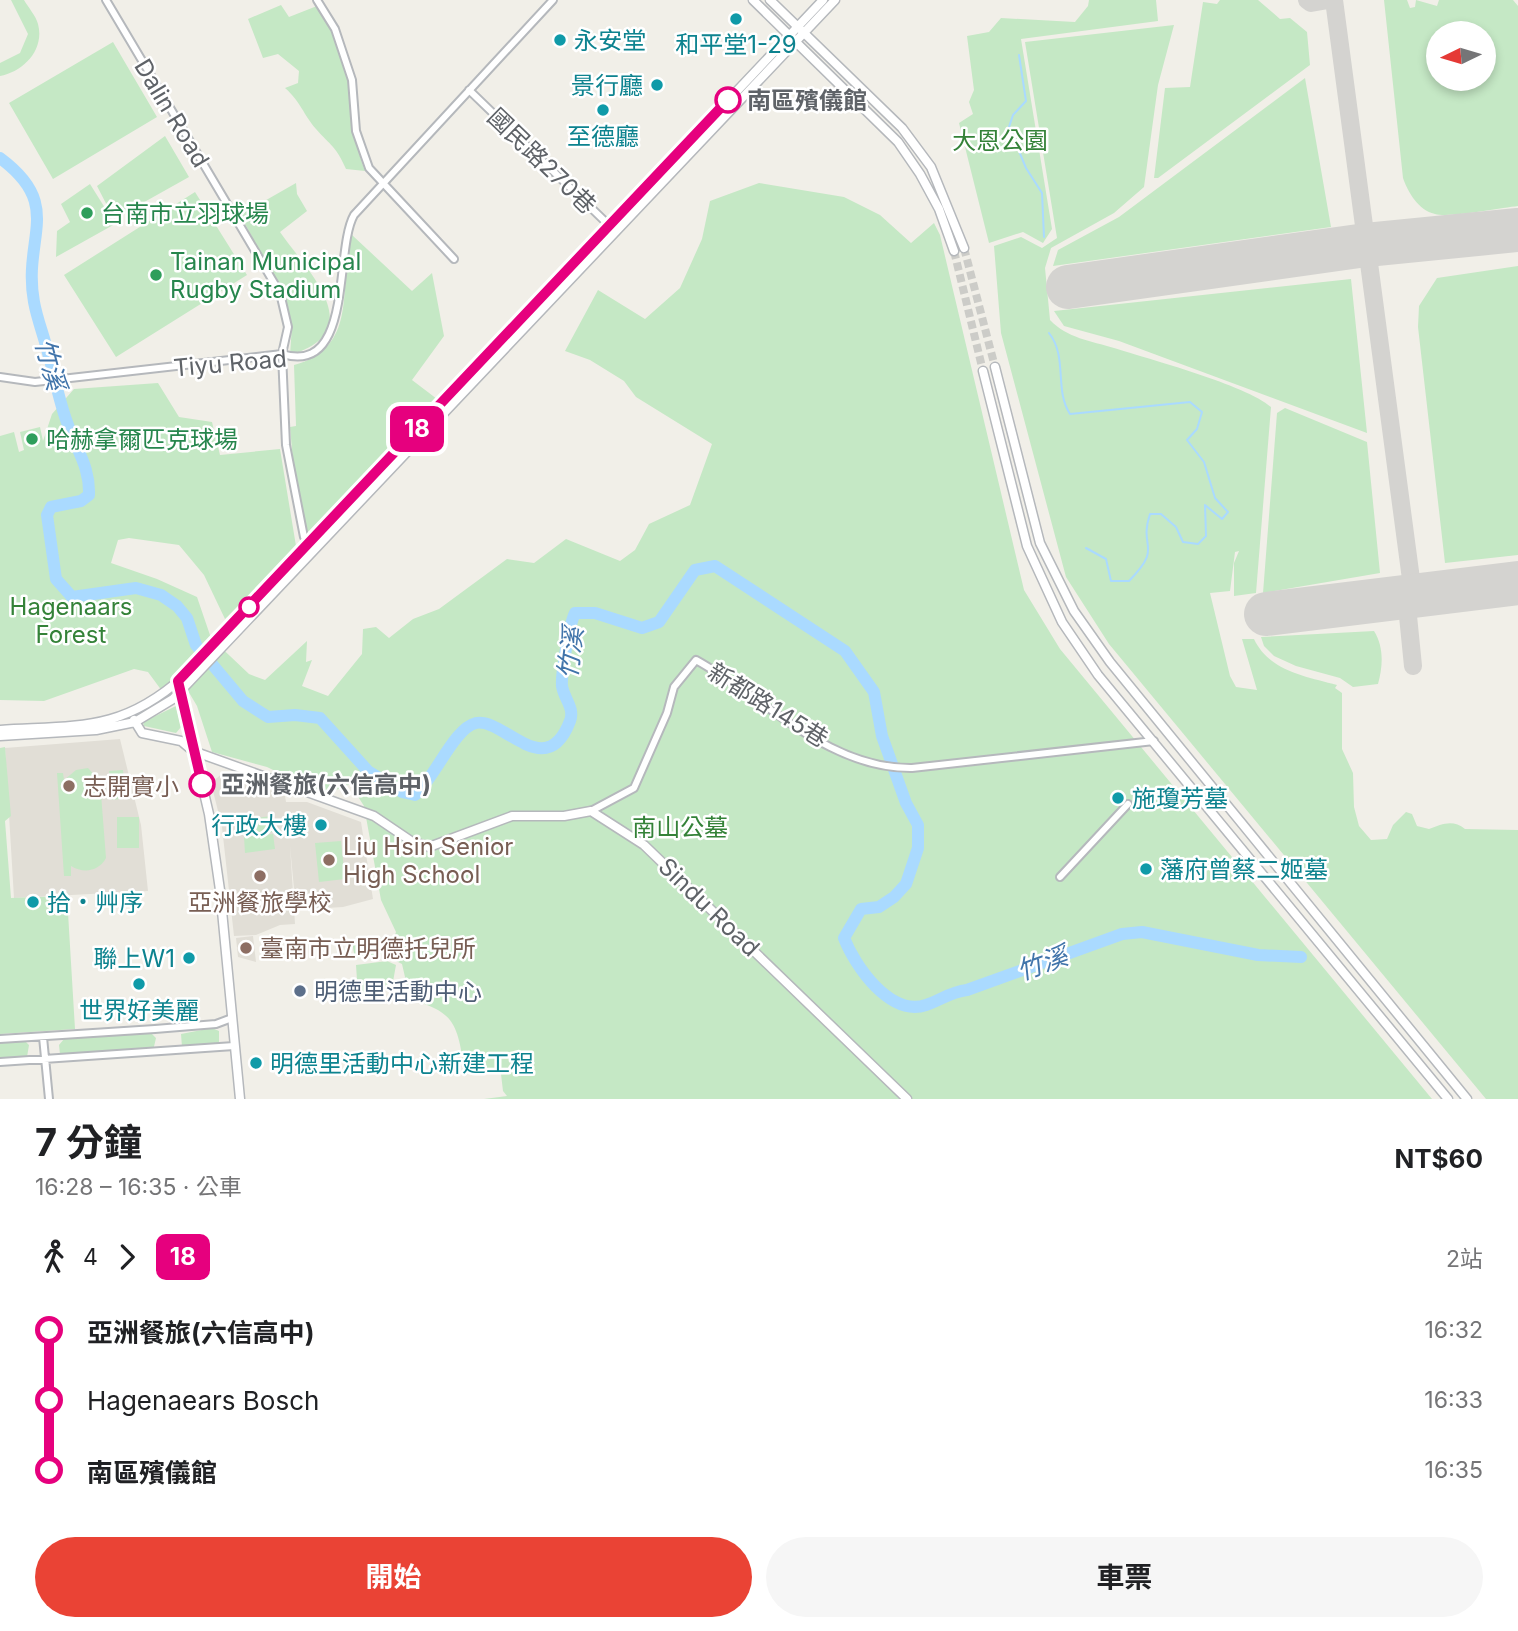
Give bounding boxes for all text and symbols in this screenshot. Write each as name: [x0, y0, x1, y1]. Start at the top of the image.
marker: 和平堂1-29: [728, 11, 744, 27]
north arrow: [1426, 21, 1496, 91]
map controls: [1426, 21, 1496, 91]
place label: 永安堂: [574, 26, 646, 55]
place label: 和平堂1-29: [675, 30, 797, 59]
marker: 永安堂: [552, 32, 568, 48]
street label: Dalin Road: [128, 54, 216, 172]
place label: 景行廳: [571, 71, 643, 100]
marker: 景行廳: [649, 77, 665, 93]
place label: 南區殯儀館: [747, 86, 867, 115]
marker: 南區殯儀館: [715, 87, 741, 113]
street label: 國民路270巷: [482, 102, 602, 220]
marker: 至德廳: [595, 102, 611, 118]
place label: 至德廳: [567, 122, 639, 151]
park label: 大恩公園: [952, 126, 1048, 155]
place label: 台南市立羽球場: [101, 199, 269, 228]
marker: 台南市立羽球場: [79, 205, 95, 221]
place label: Tainan Municipal Rugby Stadium: [170, 247, 361, 304]
marker: Tainan Municipal Rugby Stadium: [148, 267, 164, 283]
water label: 竹溪: [29, 335, 74, 397]
street label: Tiyu Road: [172, 344, 288, 382]
line badge: 18: [386, 406, 448, 452]
text: 18: [404, 414, 430, 443]
place label: 哈赫拿爾匹克球場: [46, 425, 238, 454]
marker: 哈赫拿爾匹克球場: [24, 431, 40, 447]
park label: Hagenaars Forest: [10, 592, 132, 649]
unlabelled marker: [239, 597, 259, 617]
water label: 竹溪: [551, 621, 589, 681]
street label: 新都路145巷: [703, 657, 833, 753]
place label: 亞洲餐旅(六信高中): [221, 770, 431, 799]
marker: 亞洲餐旅(六信高中): [189, 771, 215, 797]
place label: 志開實小: [83, 772, 179, 801]
marker: 志開實小: [61, 778, 77, 794]
place label: 施瓊芳墓: [1132, 784, 1228, 813]
marker: 施瓊芳墓: [1110, 790, 1126, 806]
place label: 行政大樓: [211, 811, 307, 840]
park label: 南山公墓: [632, 813, 728, 842]
marker: 行政大樓: [313, 817, 329, 833]
place label: Liu Hsin Senior High School: [343, 832, 513, 889]
marker: Liu Hsin Senior High School: [321, 852, 337, 868]
street label: Sindu Road: [653, 852, 765, 962]
place label: 藩府曾蔡二姬墓: [1160, 855, 1328, 884]
marker: 藩府曾蔡二姬墓: [1138, 861, 1154, 877]
marker: 亞洲餐旅學校: [252, 868, 268, 884]
place label: 拾・艸序: [47, 888, 143, 917]
place label: 亞洲餐旅學校: [188, 888, 332, 917]
marker: 拾・艸序: [25, 894, 41, 910]
place label: 臺南市立明德托兒所: [260, 934, 476, 963]
water label: 竹溪: [1012, 938, 1075, 986]
marker: 臺南市立明德托兒所: [238, 940, 254, 956]
place label: 聯上W1: [94, 944, 175, 973]
marker: 聯上W1: [181, 950, 197, 966]
marker: 世界好美麗: [131, 976, 147, 992]
place label: 明德里活動中心: [314, 977, 482, 1006]
marker: 明德里活動中心: [292, 983, 308, 999]
place label: 世界好美麗: [79, 996, 199, 1025]
place label: 明德里活動中心新建工程: [270, 1049, 534, 1078]
marker: 明德里活動中心新建工程: [248, 1055, 264, 1071]
text: 7 分鐘: [35, 1119, 142, 1165]
text: NT$60: [1394, 1143, 1483, 1174]
text: 16:28 – 16:35 · 公車: [35, 1173, 242, 1201]
icon: walk: [35, 1238, 73, 1276]
icon: forward: [108, 1238, 146, 1276]
text: 18: [170, 1242, 196, 1271]
text: 4: [83, 1243, 98, 1271]
text: 2站: [1446, 1245, 1483, 1273]
text: 16:32: [1425, 1316, 1483, 1344]
text: 亞洲餐旅(六信高中): [87, 1317, 315, 1348]
text: Hagenaears Bosch: [87, 1385, 319, 1416]
text: 16:33: [1424, 1386, 1483, 1414]
text: 16:35: [1425, 1456, 1483, 1484]
text: 南區殯儀館: [87, 1457, 217, 1488]
button: 開始: [35, 1537, 752, 1617]
button: 車票: [766, 1537, 1483, 1617]

